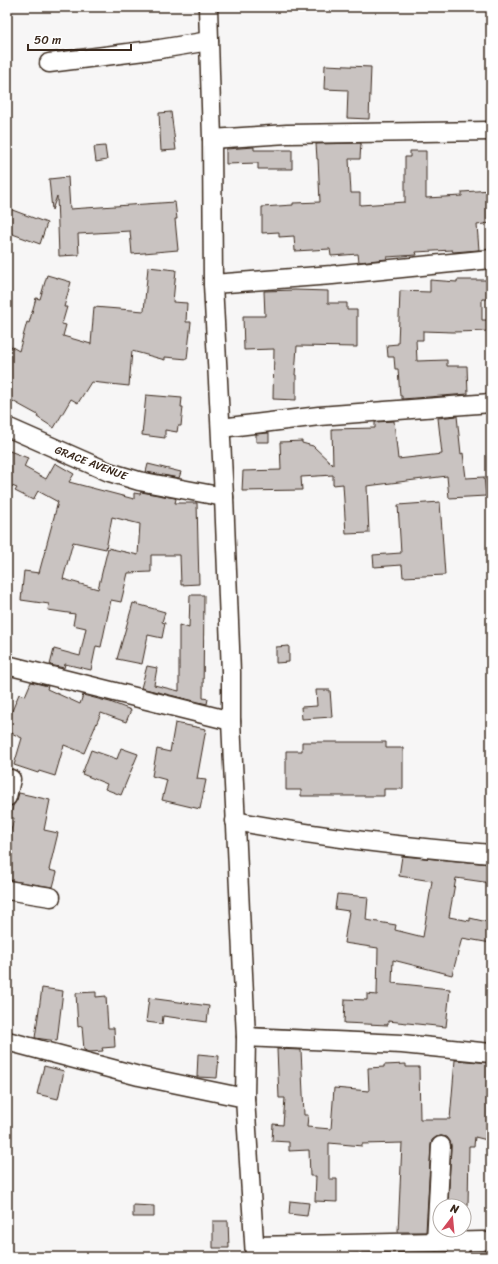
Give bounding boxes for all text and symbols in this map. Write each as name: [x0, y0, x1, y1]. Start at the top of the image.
scale bar: [28, 26, 131, 52]
text: 50 m: [34, 29, 61, 51]
street label: GRACE AVENUE: [52, 440, 131, 486]
north arrow: [432, 1198, 472, 1238]
text: N: [447, 1198, 461, 1219]

